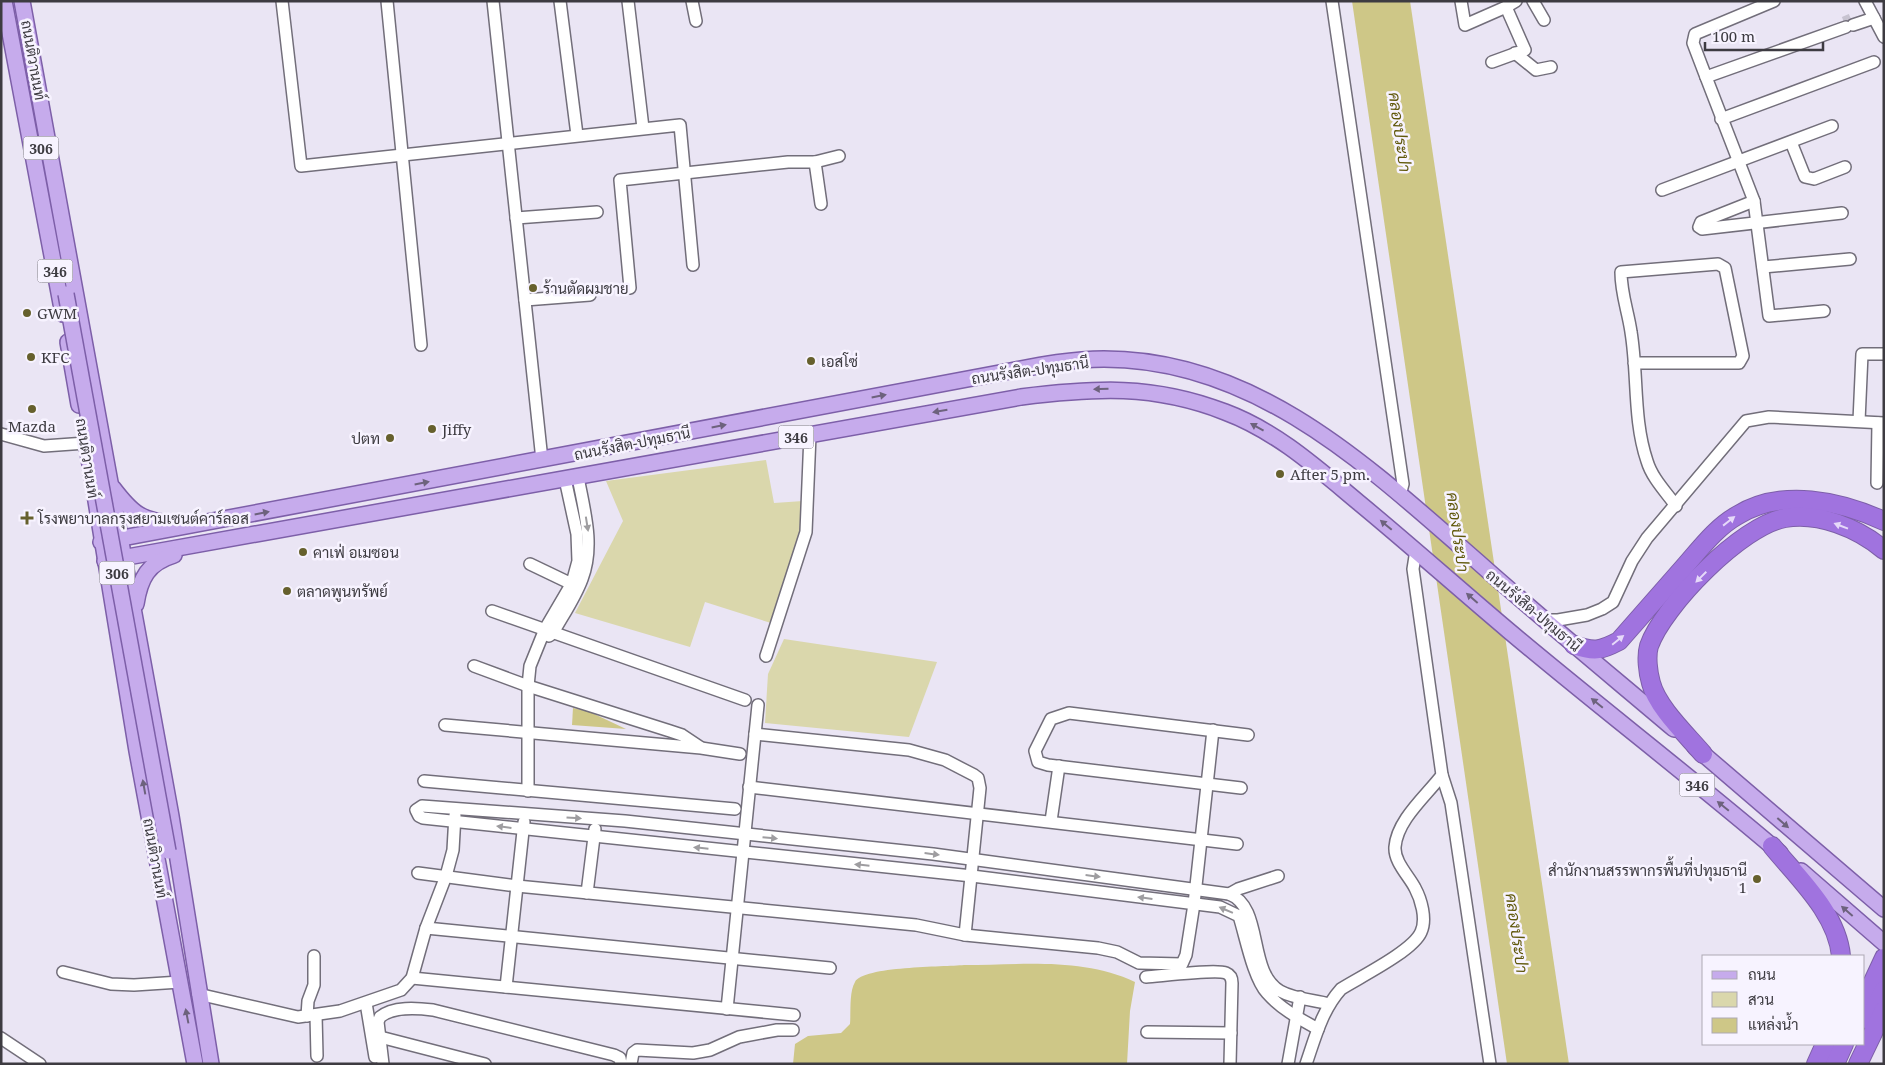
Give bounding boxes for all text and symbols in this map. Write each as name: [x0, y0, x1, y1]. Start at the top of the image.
street label: ถนนติวานนท์: [17, 18, 51, 102]
scale bar: [1705, 20, 1822, 52]
text: 100 m: [1712, 26, 1755, 46]
water label: คลองประปา: [1383, 91, 1417, 174]
road number: 306: [23, 136, 58, 160]
road number: 346: [38, 260, 72, 282]
place label: ร้านตัดผมชาย: [543, 278, 629, 298]
marker: ร้านตัดผมชาย: [527, 282, 539, 294]
place label: GWM: [37, 303, 77, 323]
marker: GWM: [21, 307, 33, 319]
place label: KFC: [41, 347, 70, 367]
marker: KFC: [25, 351, 37, 363]
place label: เอสโซ่: [821, 351, 858, 371]
street label: ถนนรังสิต-ปทุมธานี: [970, 352, 1090, 390]
marker: เอสโซ่: [805, 355, 817, 367]
one-way arrow: [1093, 385, 1109, 393]
one-way arrow: [871, 391, 887, 399]
marker: Mazda: [26, 403, 38, 415]
one-way arrow: [932, 408, 948, 416]
place label: Mazda: [8, 416, 56, 436]
street label: ถนนติวานนท์: [72, 417, 104, 499]
place label: Jiffy: [441, 419, 472, 439]
street label: ถนนรังสิต-ปทุมธานี: [572, 422, 692, 466]
one-way arrow: [712, 422, 727, 430]
one-way arrow: [1251, 422, 1264, 431]
marker: Jiffy: [426, 423, 438, 435]
road number: 346: [778, 426, 814, 448]
place label: ปตท: [351, 428, 380, 448]
marker: ปตท: [384, 432, 396, 444]
place label: After 5 pm.: [1290, 464, 1370, 484]
marker: After 5 pm.: [1274, 468, 1286, 480]
one-way arrow: [414, 478, 430, 486]
water label: คลองประปา: [1441, 491, 1475, 574]
place label: โรงพยาบาลกรุงสยามเซนต์คาร์ลอส: [37, 508, 249, 530]
one-way arrow: [255, 509, 270, 517]
marker: โรงพยาบาลกรุงสยามเซนต์คาร์ลอส: [20, 511, 34, 525]
one-way arrow: [1722, 516, 1735, 527]
one-way arrow: [583, 517, 591, 533]
one-way arrow: [1380, 520, 1393, 531]
one-way arrow: [1833, 522, 1848, 530]
place label: คาเฟ่ อเมซอน: [313, 542, 399, 562]
marker: คาเฟ่ อเมซอน: [297, 546, 309, 558]
road number: 306: [100, 562, 134, 584]
street label: ถนนรังสิต-ปทุมธานี: [1481, 564, 1586, 657]
one-way arrow: [1695, 571, 1707, 583]
place label: ตลาดพูนทรัพย์: [297, 581, 388, 602]
marker: ตลาดพูนทรัพย์: [281, 585, 293, 597]
one-way arrow: [1466, 593, 1479, 604]
one-way arrow: [1612, 634, 1625, 645]
one-way arrow: [1591, 698, 1603, 709]
road number: 346: [1680, 774, 1714, 796]
one-way arrow: [139, 779, 147, 795]
one-way arrow: [1717, 800, 1729, 812]
one-way arrow: [566, 815, 582, 823]
street label: ถนนติวานนท์: [139, 816, 173, 900]
one-way arrow: [1776, 817, 1789, 828]
one-way arrow: [496, 823, 512, 831]
one-way arrow: [762, 834, 778, 842]
one-way arrow: [692, 844, 708, 852]
one-way arrow: [924, 850, 940, 858]
place label: สำนักงานสรรพากรพื้นที่ปทุมธานี 1: [1548, 856, 1747, 897]
one-way arrow: [854, 861, 870, 869]
one-way arrow: [1085, 872, 1101, 880]
marker: สำนักงานสรรพากรพื้นที่ปทุมธานี 1: [1751, 873, 1763, 885]
water label: คลองประปา: [1500, 892, 1534, 975]
one-way arrow: [1137, 894, 1153, 902]
one-way arrow: [1219, 905, 1233, 913]
one-way arrow: [1840, 905, 1853, 916]
legend: [1702, 955, 1865, 1045]
text: ถนน: [1748, 964, 1776, 984]
text: สวน: [1748, 989, 1774, 1009]
one-way arrow: [182, 1007, 190, 1023]
text: แหล่งน้ำ: [1748, 1012, 1799, 1034]

